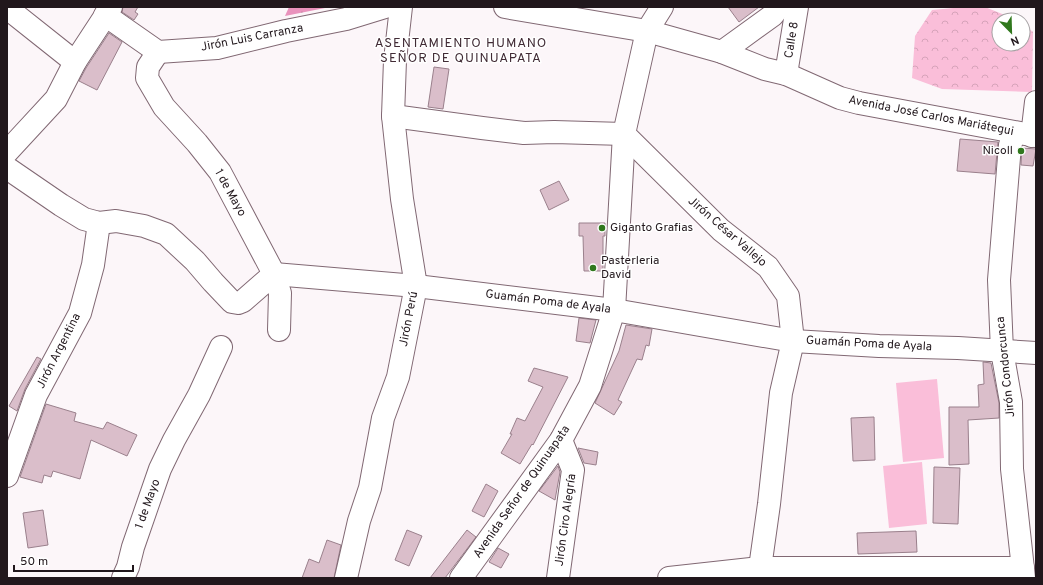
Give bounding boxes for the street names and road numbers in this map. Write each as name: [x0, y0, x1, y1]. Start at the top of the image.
street label: Jirón Luis Carranza: [199, 20, 305, 56]
street label: Calle 8: [781, 20, 803, 60]
street label: Avenida José Carlos Mariátegui: [847, 92, 1015, 140]
street label: 1 de Mayo: [210, 166, 250, 220]
street label: Jirón César Vallejo: [684, 193, 770, 271]
street label: Guamán Poma de Ayala: [484, 286, 612, 318]
street label: Jirón Perú: [396, 290, 422, 348]
street label: Jirón Argentina: [33, 311, 85, 391]
street label: Jirón Condorcunca: [993, 316, 1019, 418]
street label: Guamán Poma de Ayala: [806, 333, 932, 355]
street label: Avenida Señor de Quinuapata: [470, 422, 574, 562]
street label: Jirón Ciro Alegría: [552, 473, 580, 567]
street label: 1 de Mayo: [132, 477, 164, 531]

